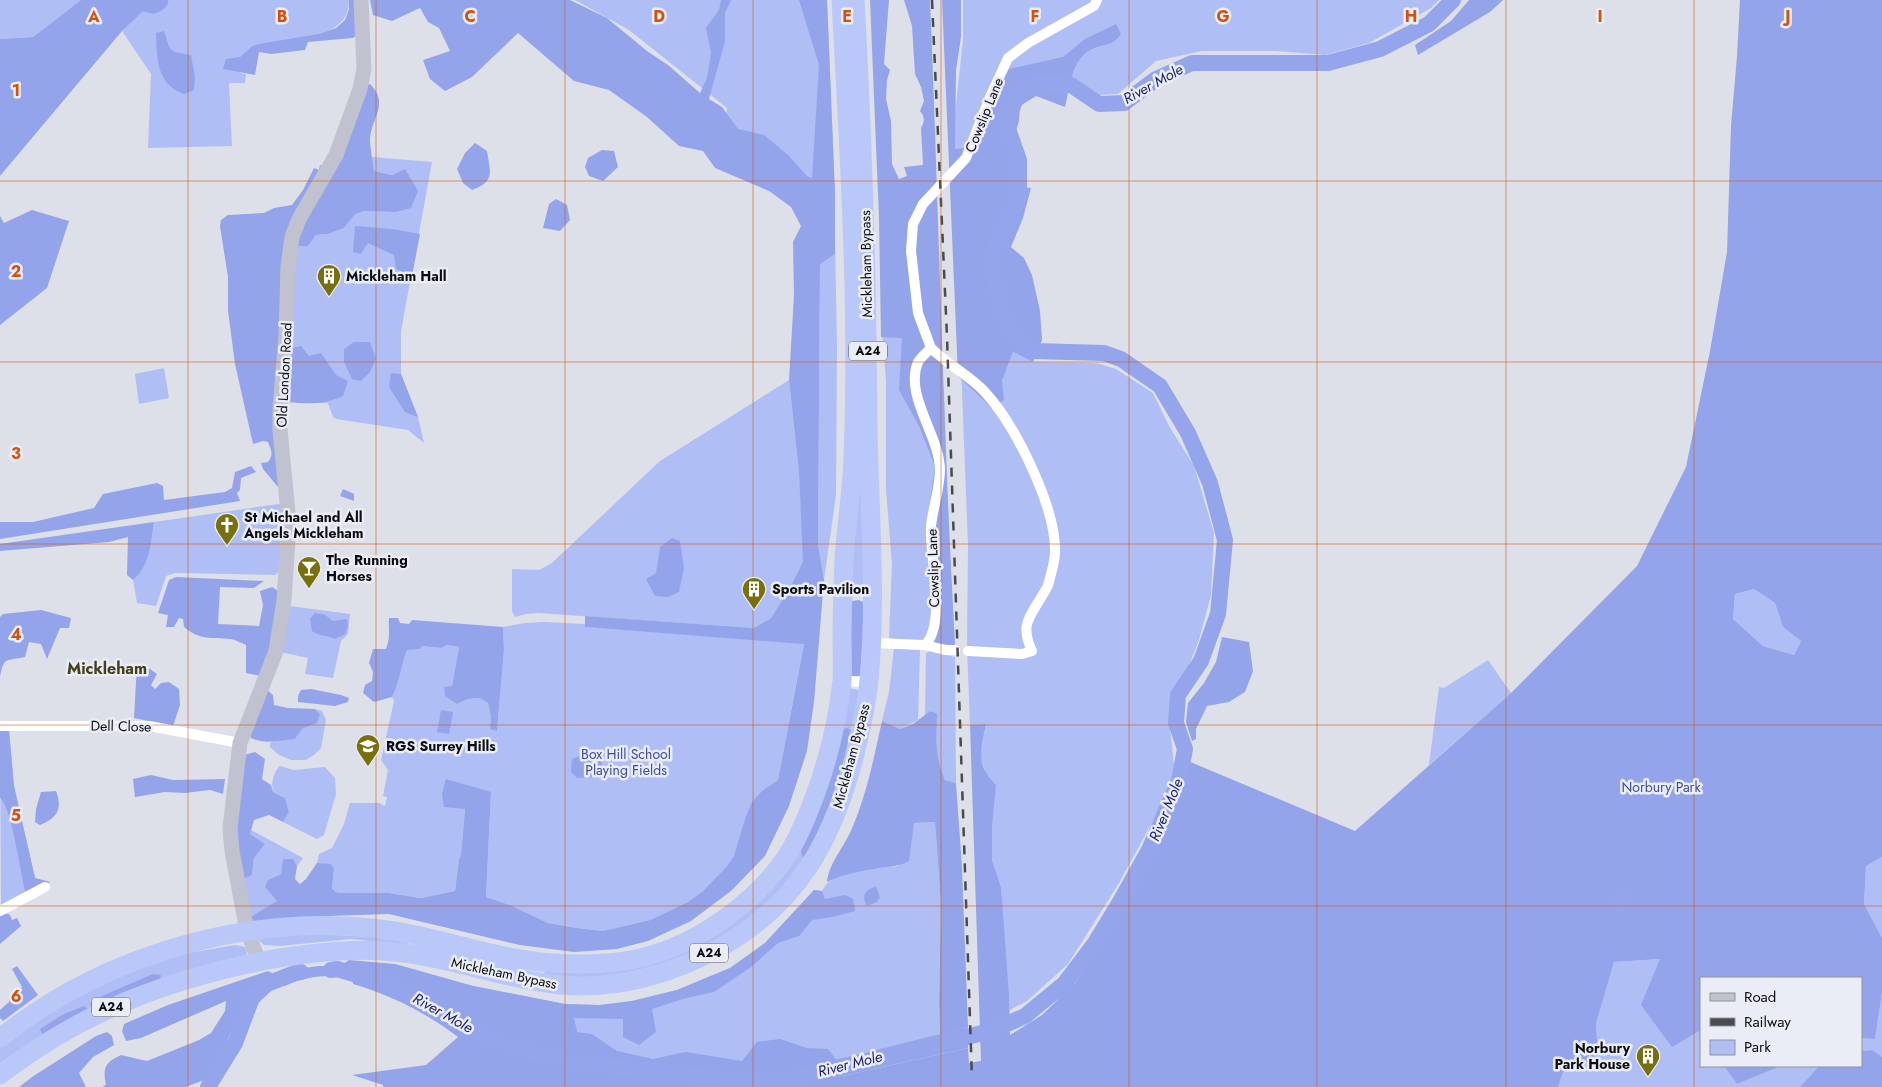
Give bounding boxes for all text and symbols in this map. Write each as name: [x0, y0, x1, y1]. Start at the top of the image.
text: A: [87, 5, 100, 28]
text: B: [277, 5, 287, 28]
text: C: [464, 5, 476, 28]
text: D: [653, 5, 665, 28]
text: E: [842, 5, 852, 28]
text: F: [1031, 5, 1039, 28]
text: G: [1216, 5, 1230, 28]
text: H: [1405, 5, 1417, 28]
text: I: [1597, 5, 1603, 28]
text: J: [1782, 5, 1791, 28]
water label: River Mole: [1119, 58, 1188, 110]
street label: Cowslip Lane: [960, 75, 1008, 155]
text: 1: [12, 79, 20, 102]
street label: Mickleham Bypass: [855, 210, 877, 318]
text: 2: [11, 260, 21, 283]
building icon: Mickleham Hall: [316, 263, 342, 297]
place label: Mickleham Hall: [346, 266, 446, 286]
street label: Old London Road: [271, 322, 297, 428]
road number: A24: [849, 342, 887, 361]
text: 3: [11, 442, 21, 465]
place label: St Michael and All Angels Mickleham: [243, 507, 363, 543]
church icon: St Michael and All Angels Mickleham: [214, 512, 240, 546]
street label: Cowslip Lane: [922, 528, 944, 608]
place label: The Running Horses: [326, 550, 408, 586]
bar icon: The Running Horses: [296, 555, 322, 589]
building icon: Sports Pavilion: [741, 576, 767, 610]
place label: Sports Pavilion: [772, 579, 869, 599]
text: 4: [10, 623, 22, 646]
district label: Mickleham: [67, 657, 147, 680]
street label: Mickleham Bypass: [827, 701, 875, 810]
street label: Dell Close: [90, 715, 152, 737]
school or university icon: RGS Surrey Hills: [355, 733, 381, 767]
place label: RGS Surrey Hills: [386, 736, 496, 756]
park label: Box Hill School Playing Fields: [581, 744, 671, 780]
water label: River Mole: [1143, 775, 1189, 845]
park label: Norbury Park: [1621, 777, 1701, 797]
text: 5: [11, 804, 21, 827]
road number: A24: [690, 944, 728, 962]
street label: Mickleham Bypass: [449, 952, 559, 994]
legend: [1700, 977, 1862, 1067]
text: 6: [11, 985, 21, 1008]
text: Road: [1744, 986, 1776, 1008]
water label: River Mole: [409, 987, 478, 1039]
road number: A24: [92, 998, 130, 1016]
text: Railway: [1744, 1011, 1791, 1033]
text: Park: [1744, 1036, 1771, 1058]
place label: Norbury Park House: [1554, 1038, 1631, 1074]
building icon: Norbury Park House: [1635, 1043, 1661, 1077]
water label: River Mole: [815, 1045, 885, 1083]

